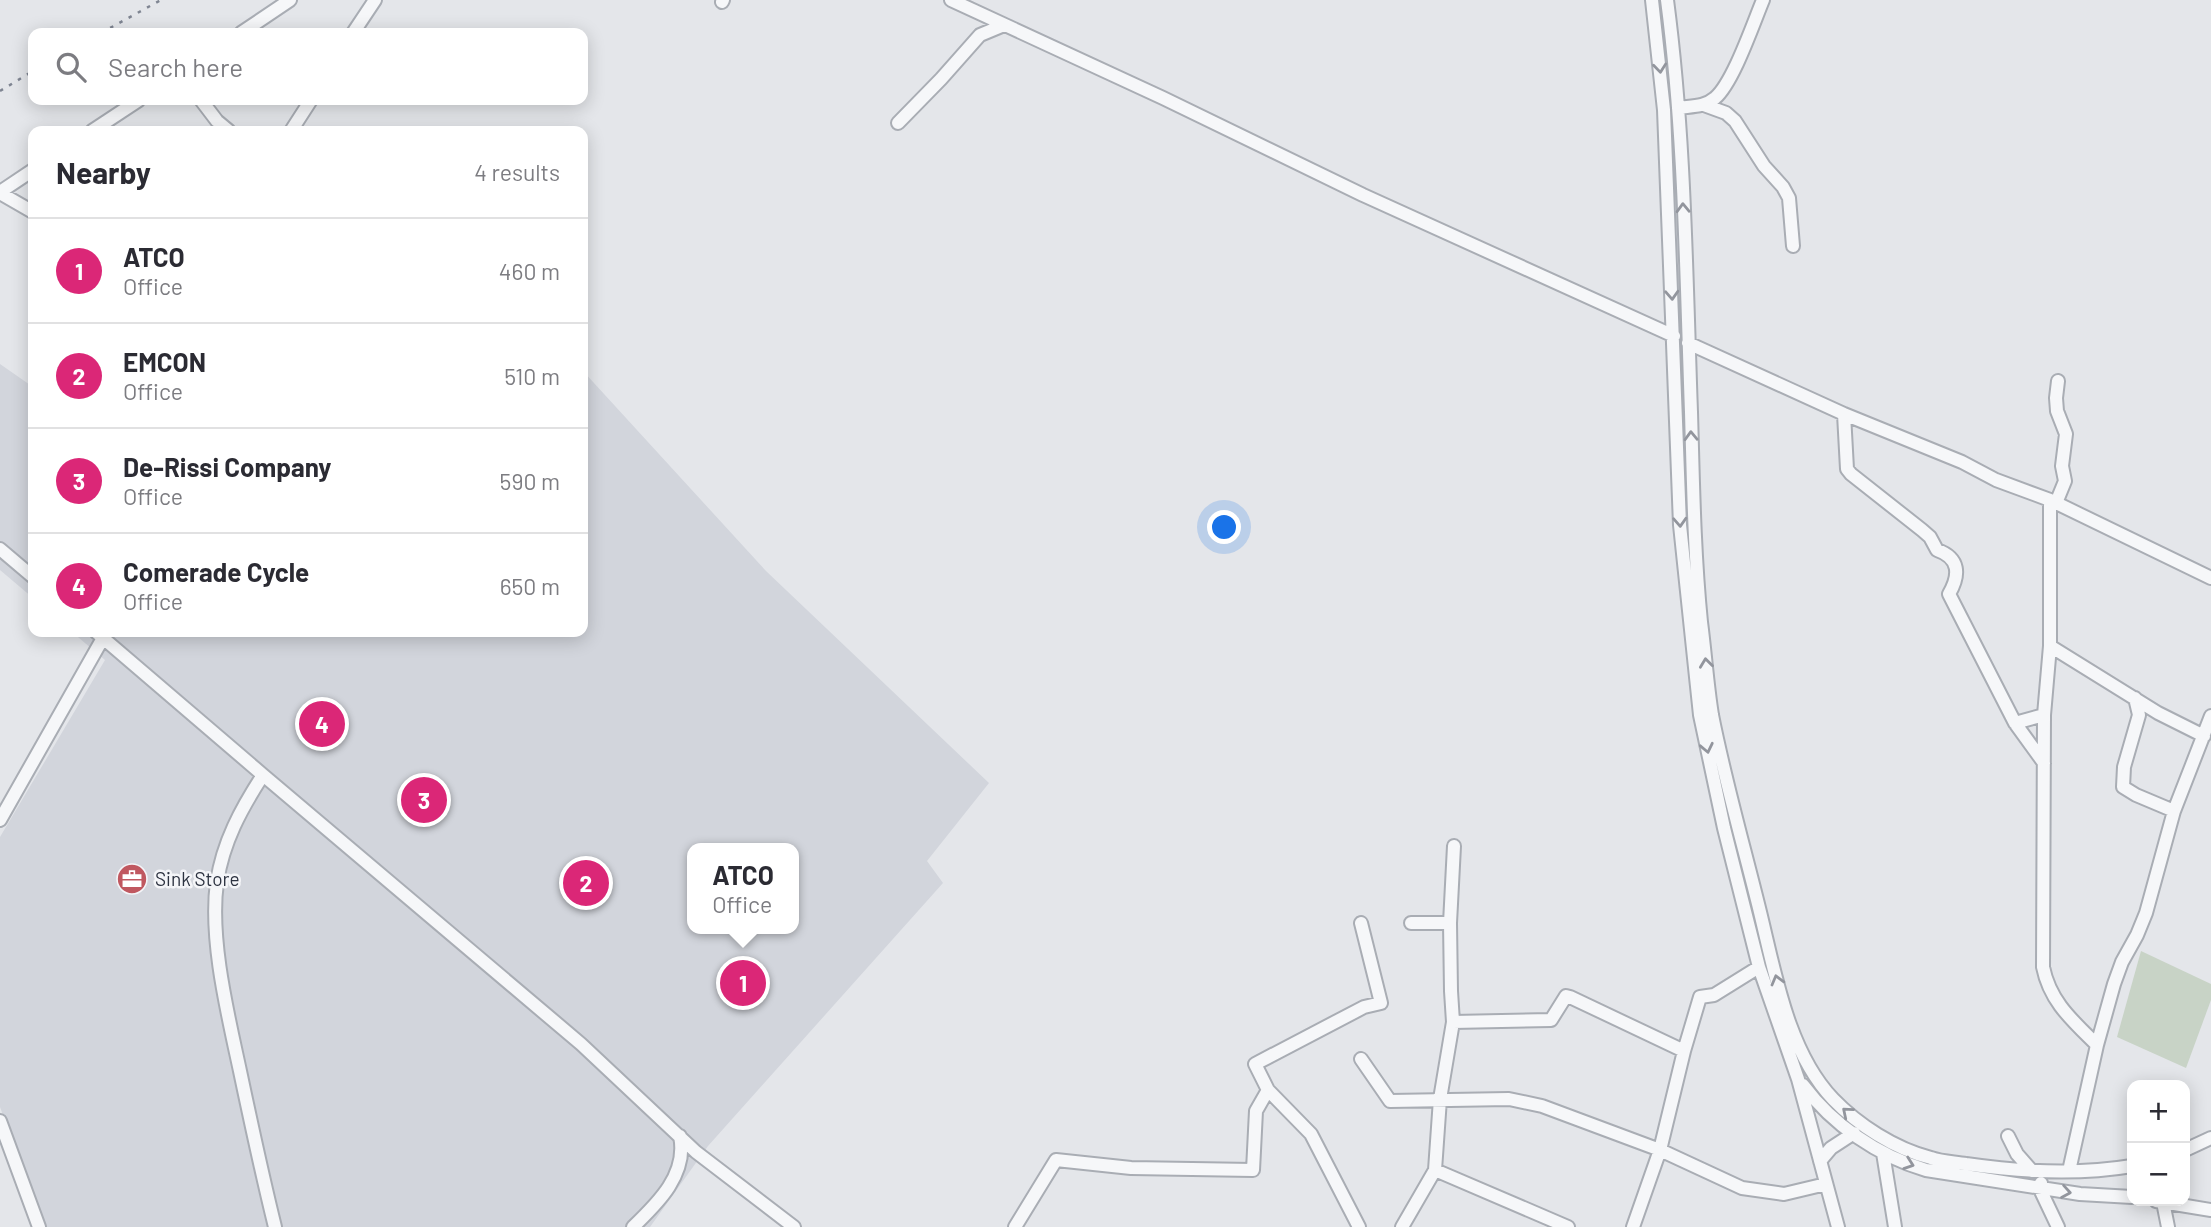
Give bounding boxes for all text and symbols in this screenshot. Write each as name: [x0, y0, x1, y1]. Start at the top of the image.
search box: [28, 28, 588, 105]
icon: search: [52, 48, 90, 86]
text: Search here: [108, 51, 243, 82]
one-way arrow: [1652, 63, 1667, 74]
text: Nearby: [56, 154, 151, 190]
text: 4 results: [474, 158, 560, 186]
one-way arrow: [1675, 203, 1690, 214]
text: ATCO: [123, 241, 185, 272]
text: 1: [75, 257, 83, 285]
text: 460 m: [499, 257, 560, 285]
text: Office: [123, 272, 183, 300]
one-way arrow: [1665, 290, 1680, 301]
text: EMCON: [123, 346, 206, 377]
text: 2: [73, 362, 85, 390]
text: 510 m: [504, 362, 560, 390]
text: Office: [123, 377, 183, 405]
one-way arrow: [1684, 430, 1699, 441]
text: De-Rissi Company: [123, 451, 331, 482]
text: 3: [73, 467, 85, 495]
text: 590 m: [500, 467, 560, 495]
text: Office: [123, 482, 183, 510]
your location: [1207, 510, 1241, 544]
one-way arrow: [1672, 517, 1687, 528]
text: Comerade Cycle: [123, 556, 309, 587]
text: 4: [72, 572, 86, 600]
text: 650 m: [500, 572, 560, 600]
text: Office: [123, 587, 183, 615]
one-way arrow: [1699, 657, 1714, 669]
pin: 4: [299, 698, 345, 750]
one-way arrow: [1698, 742, 1713, 754]
pin: 3: [401, 774, 447, 826]
popup: [687, 843, 799, 934]
pin: 2: [563, 857, 609, 909]
text: ATCO: [712, 859, 774, 890]
office icon: Sink Store: [115, 862, 149, 896]
place label: Sink Store: [155, 867, 240, 890]
text: Office: [712, 890, 772, 918]
pin: 1: [720, 957, 766, 1009]
one-way arrow: [1771, 974, 1785, 986]
map controls: [2127, 1080, 2190, 1206]
button: +: [2127, 1080, 2190, 1143]
one-way arrow: [1843, 1108, 1856, 1120]
button: −: [2127, 1143, 2190, 1206]
one-way arrow: [1903, 1156, 1915, 1170]
one-way arrow: [2060, 1184, 2072, 1199]

